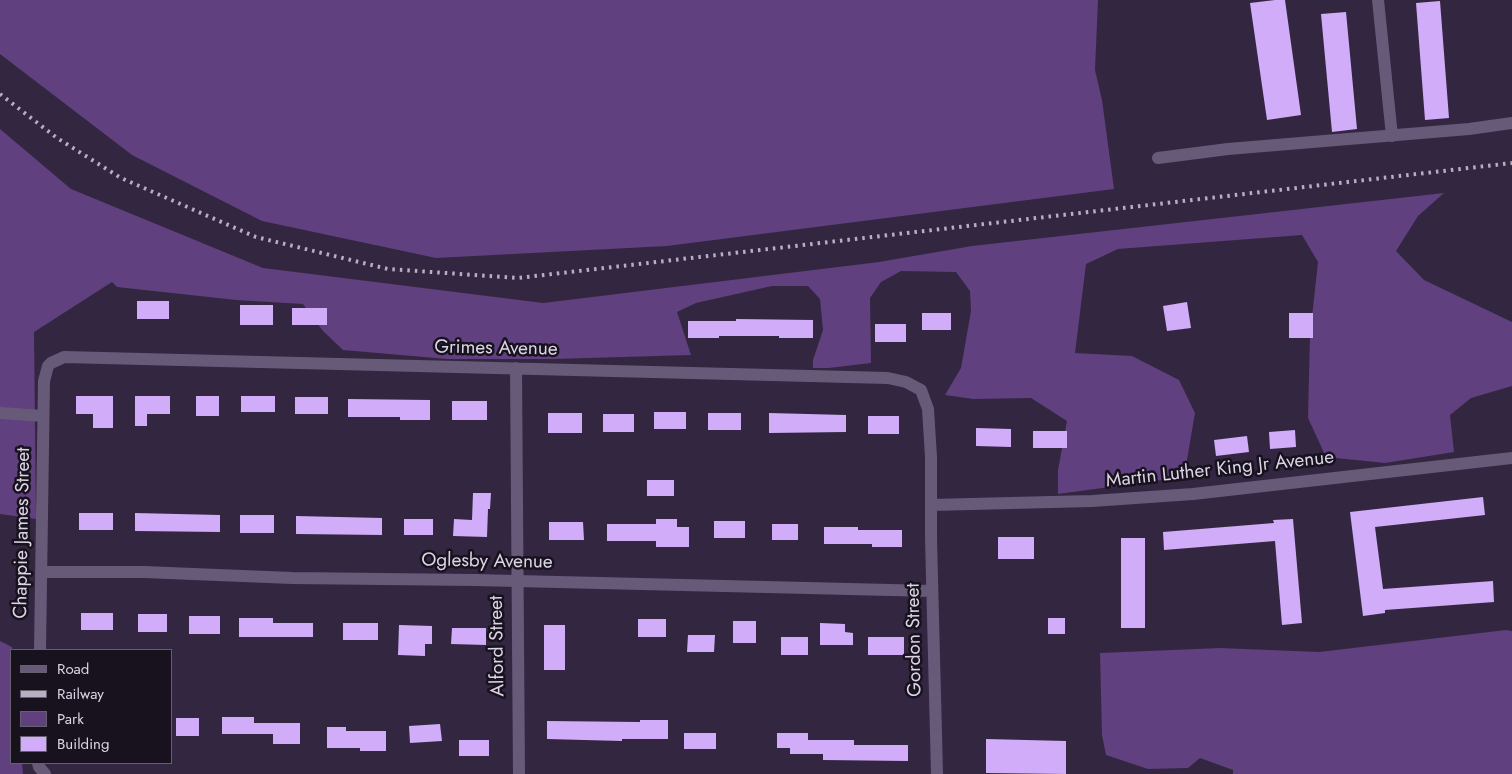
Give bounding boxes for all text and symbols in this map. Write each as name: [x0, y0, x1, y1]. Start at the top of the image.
street label: Grimes Avenue: [434, 337, 558, 361]
street label: Chappie James Street: [10, 447, 36, 619]
street label: Martin Luther King Jr Avenue: [1105, 447, 1335, 493]
street label: Oglesby Avenue: [421, 549, 553, 575]
street label: Gordon Street: [903, 583, 927, 697]
street label: Alford Street: [486, 595, 510, 697]
legend: [10, 649, 172, 764]
text: Road: [57, 658, 89, 680]
text: Railway: [57, 683, 104, 705]
text: Park: [57, 708, 84, 730]
text: Building: [57, 733, 109, 755]

